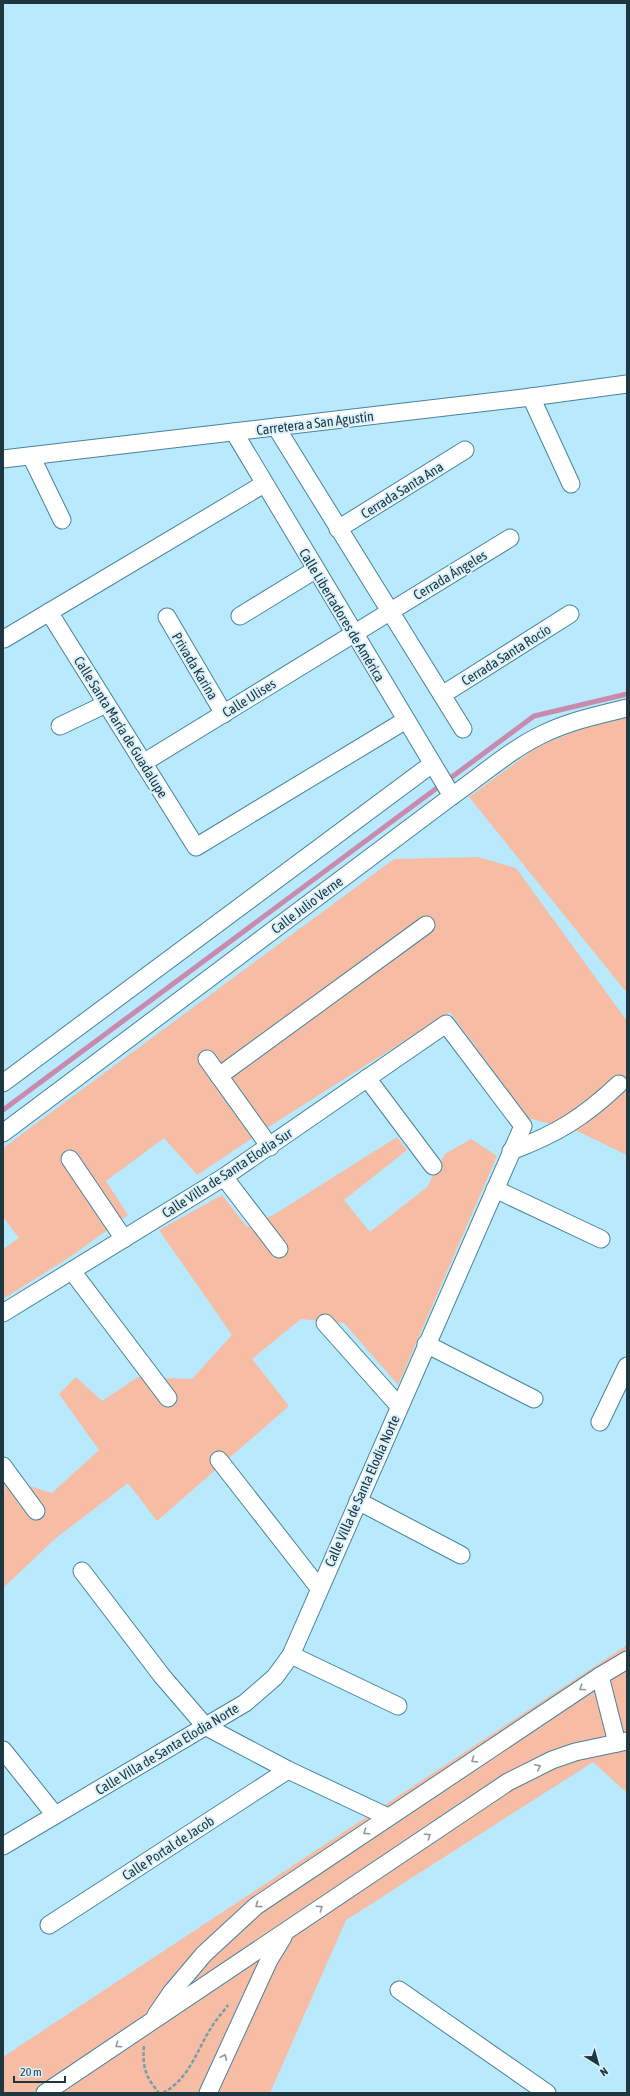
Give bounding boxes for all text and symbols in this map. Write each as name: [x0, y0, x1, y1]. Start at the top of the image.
street label: Carretera a San Agustín: [255, 408, 375, 438]
street label: Cerrada Santa Ana: [358, 458, 446, 522]
street label: Calle Libertadores de América: [296, 546, 388, 684]
street label: Cerrada Ángeles: [410, 547, 490, 603]
street label: Cerrada Santa Rocío: [458, 621, 554, 689]
street label: Privada Karina: [169, 630, 221, 702]
street label: Calle Santa María de Guadalupe: [71, 653, 171, 801]
street label: Calle Ulises: [219, 675, 279, 721]
street label: Calle Julio Verne: [268, 873, 346, 937]
street label: Calle Villa de Santa Elodia Sur: [159, 1124, 296, 1221]
street label: Calle Villa de Santa Elodia Norte: [321, 1413, 403, 1569]
one-way arrow: [579, 1683, 586, 1691]
street label: Calle Villa de Santa Elodia Norte: [92, 1700, 242, 1798]
one-way arrow: [471, 1755, 478, 1763]
one-way arrow: [534, 1764, 542, 1772]
street label: Calle Portal de Jacob: [119, 1812, 217, 1884]
one-way arrow: [363, 1827, 370, 1835]
one-way arrow: [424, 1833, 431, 1841]
one-way arrow: [255, 1900, 262, 1908]
one-way arrow: [316, 1905, 323, 1913]
one-way arrow: [115, 2040, 122, 2047]
north arrow: [578, 2044, 618, 2084]
one-way arrow: [219, 2054, 227, 2062]
scale bar: [14, 2058, 65, 2084]
text: 20 m: [20, 2065, 42, 2079]
text: N: [598, 2065, 610, 2079]

